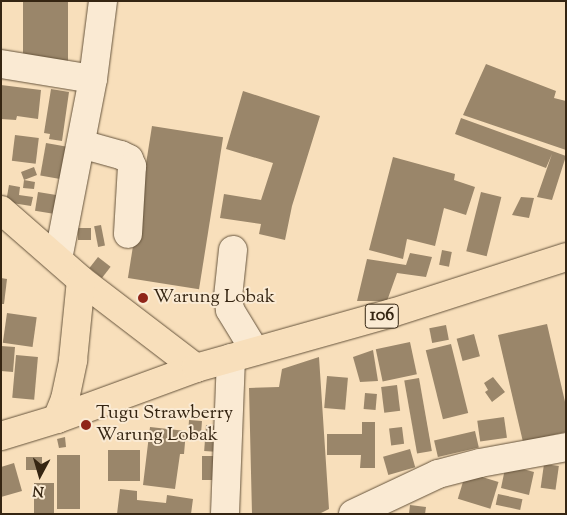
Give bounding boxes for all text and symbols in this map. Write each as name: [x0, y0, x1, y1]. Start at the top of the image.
place label: Warung Lobak: [153, 287, 275, 309]
marker: Warung Lobak: [137, 292, 149, 304]
road number: 106: [364, 300, 400, 332]
place label: Tugu Strawberry Warung Lobak: [96, 403, 233, 447]
marker: Tugu Strawberry Warung Lobak: [80, 419, 92, 431]
north arrow: [15, 450, 65, 500]
text: N: [32, 479, 45, 500]

